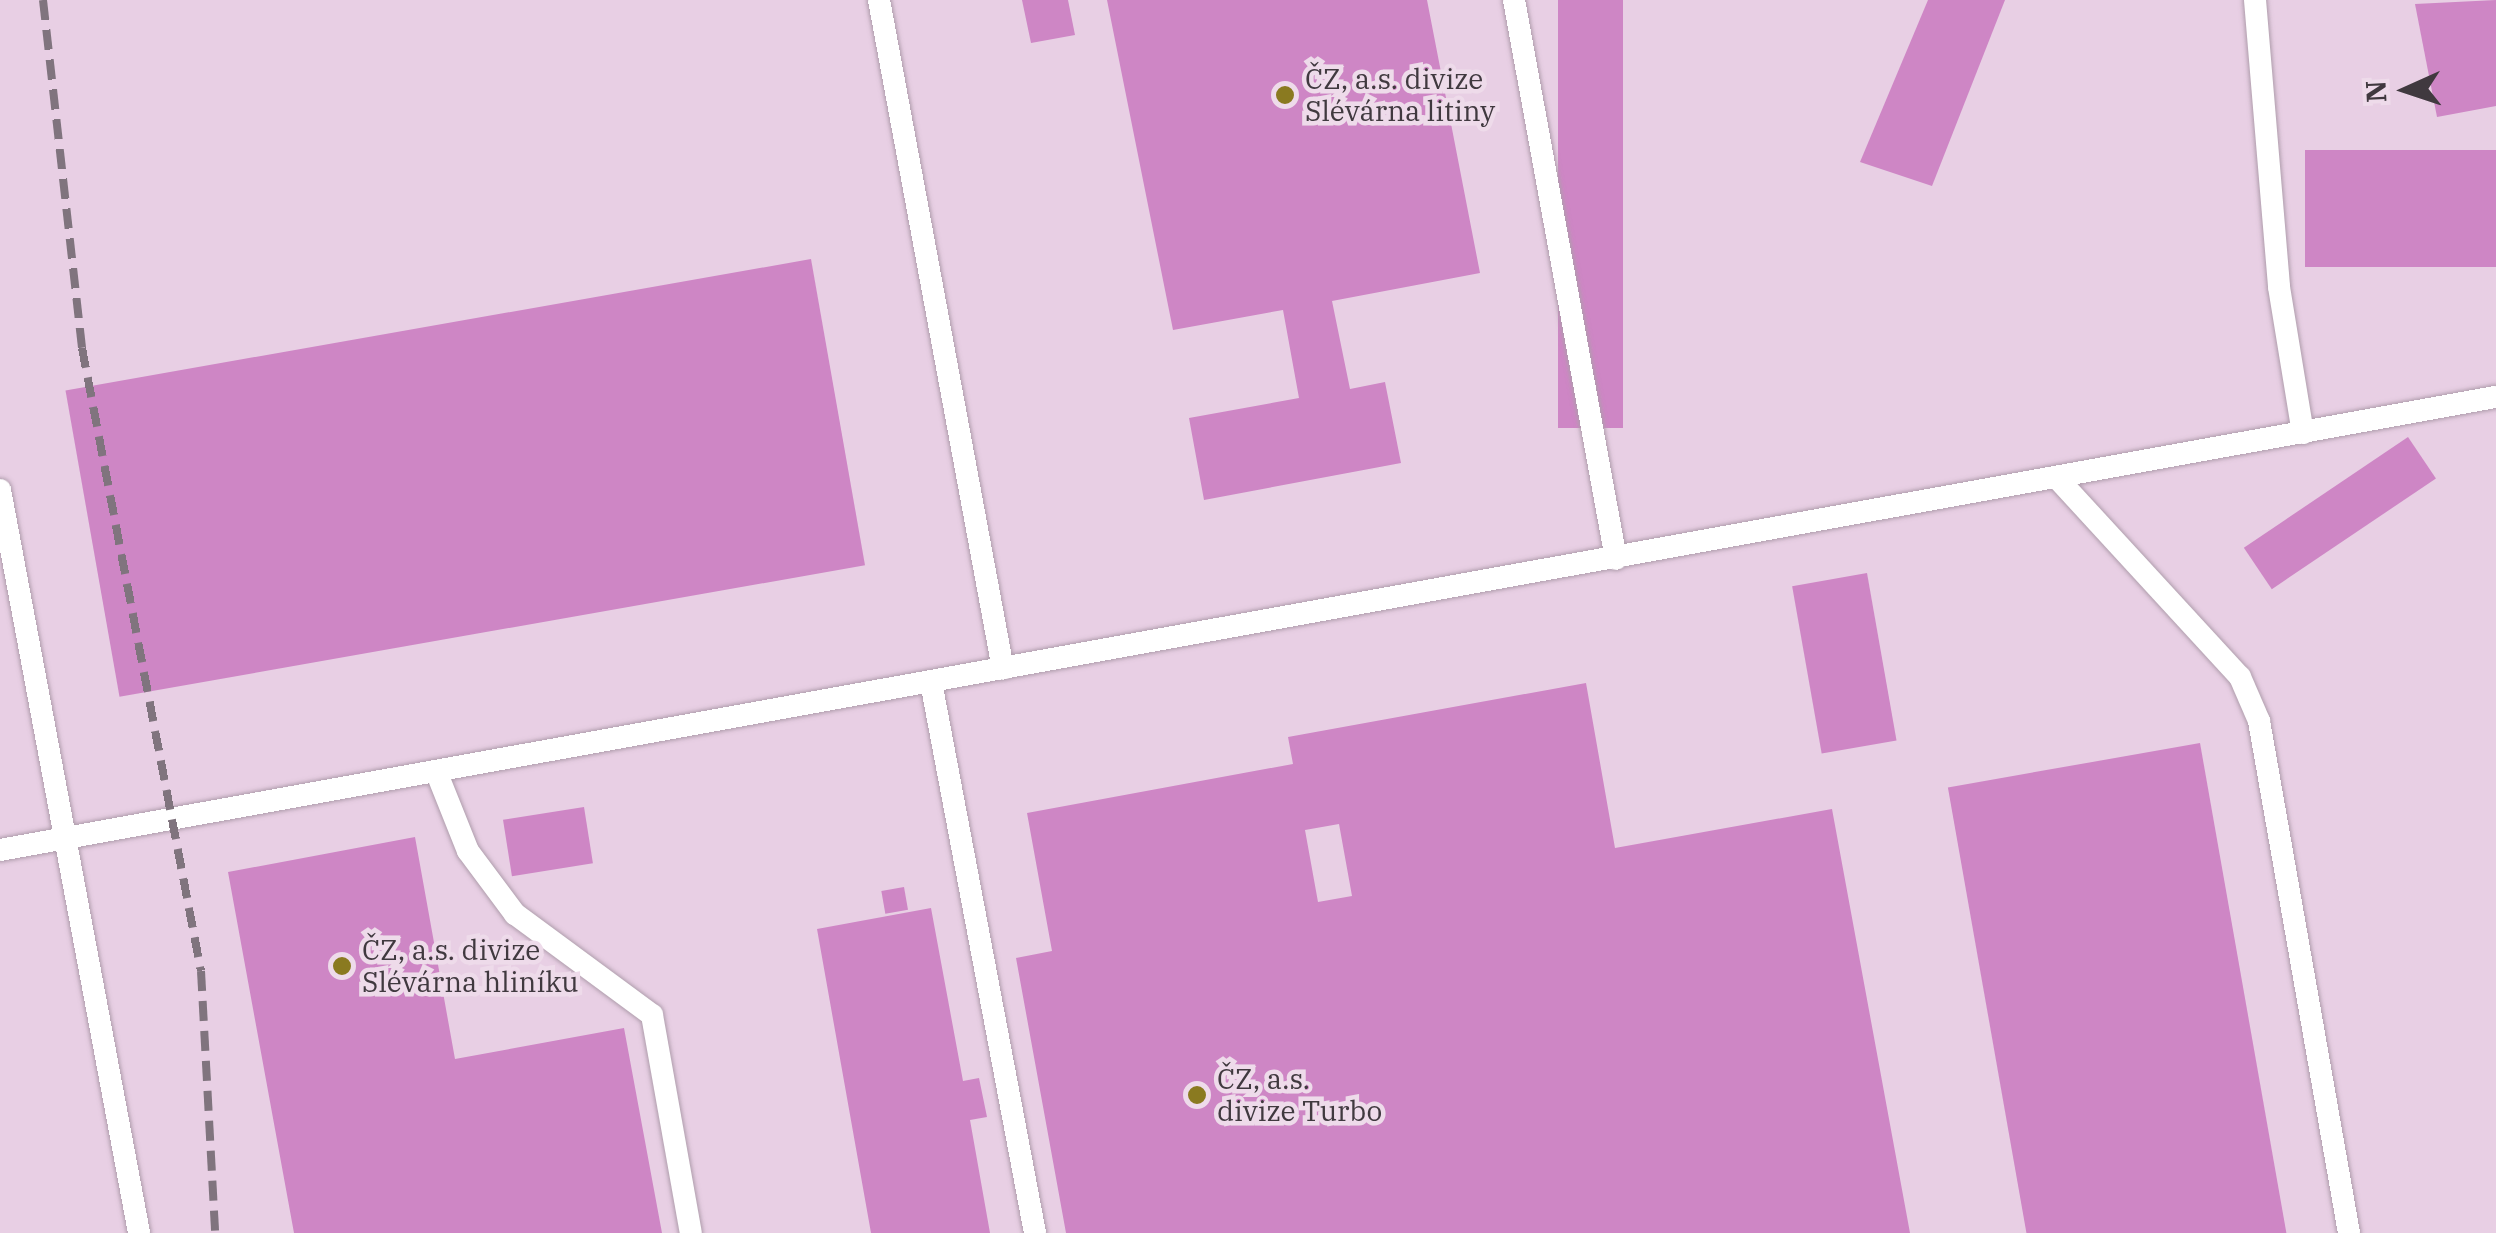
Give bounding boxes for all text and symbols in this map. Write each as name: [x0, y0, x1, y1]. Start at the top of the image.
north arrow: [2356, 40, 2456, 140]
place label: ČZ, a.s. divize Slévárna litiny: [1305, 62, 1495, 128]
text: N: [2356, 80, 2395, 104]
marker: ČZ, a.s. divize Slévárna litiny: [1274, 84, 1296, 106]
place label: ČZ, a.s. divize Slévárna hliníku: [362, 933, 579, 999]
marker: ČZ, a.s. divize Slévárna hliníku: [331, 955, 353, 977]
place label: ČZ, a.s. divize Turbo: [1217, 1062, 1382, 1128]
marker: ČZ, a.s. divize Turbo: [1186, 1084, 1208, 1106]

